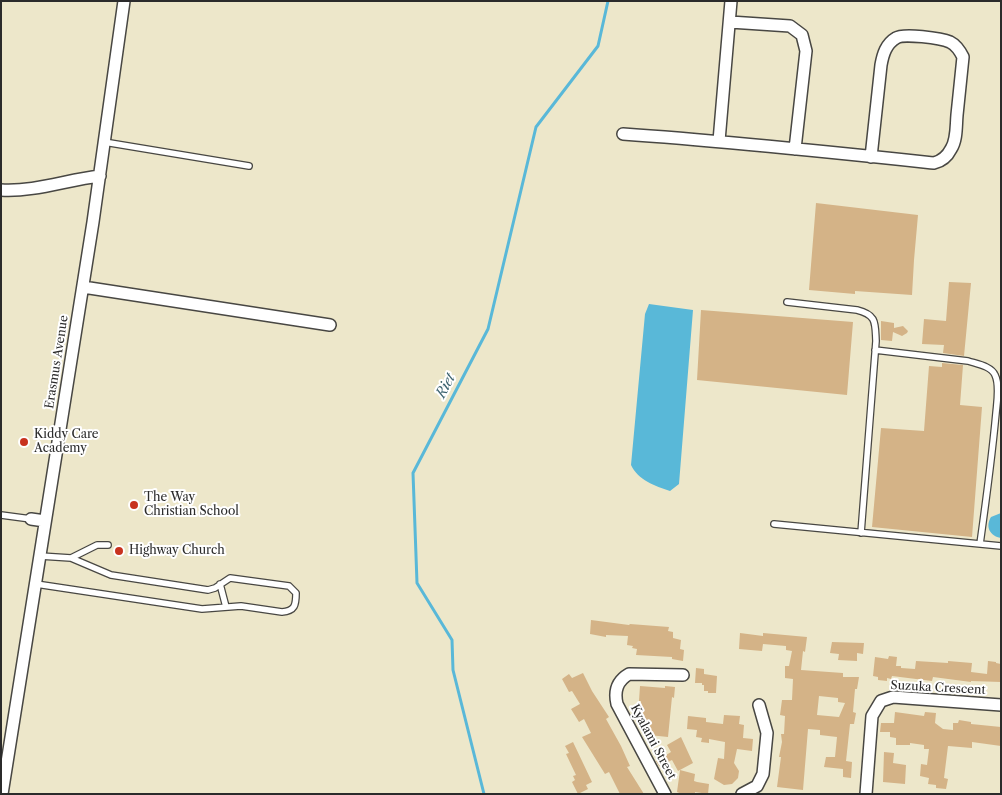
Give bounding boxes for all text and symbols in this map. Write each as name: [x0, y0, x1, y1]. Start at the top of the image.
street label: Erasmus Avenue: [42, 314, 72, 410]
water label: Riet: [433, 371, 459, 401]
place label: Kiddy Care Academy: [34, 428, 99, 456]
marker: Kiddy Care Academy: [18, 436, 30, 448]
place label: The Way Christian School: [144, 491, 239, 519]
marker: The Way Christian School: [128, 499, 140, 511]
place label: Highway Church: [129, 544, 225, 558]
marker: Highway Church: [113, 545, 125, 557]
street label: Suzuka Crescent: [890, 678, 986, 698]
street label: Kyalami Street: [627, 702, 679, 782]

